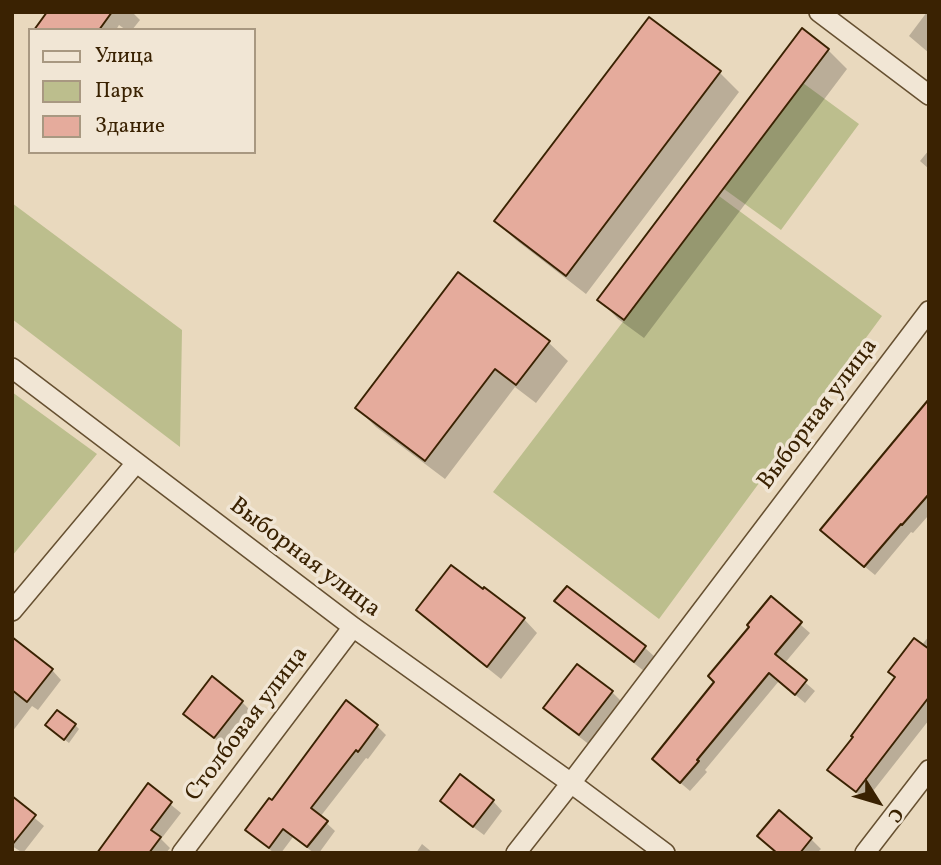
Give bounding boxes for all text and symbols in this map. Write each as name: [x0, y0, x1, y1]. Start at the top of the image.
legend: [28, 28, 256, 154]
text: Улица: [95, 42, 153, 71]
text: Парк: [95, 77, 144, 106]
text: Здание: [95, 112, 165, 141]
street label: Выборная улица: [753, 334, 885, 496]
street label: Выборная улица: [223, 493, 385, 625]
street label: Столбовая улица: [180, 642, 316, 808]
north arrow: [843, 767, 913, 837]
text: С: [881, 802, 909, 827]

